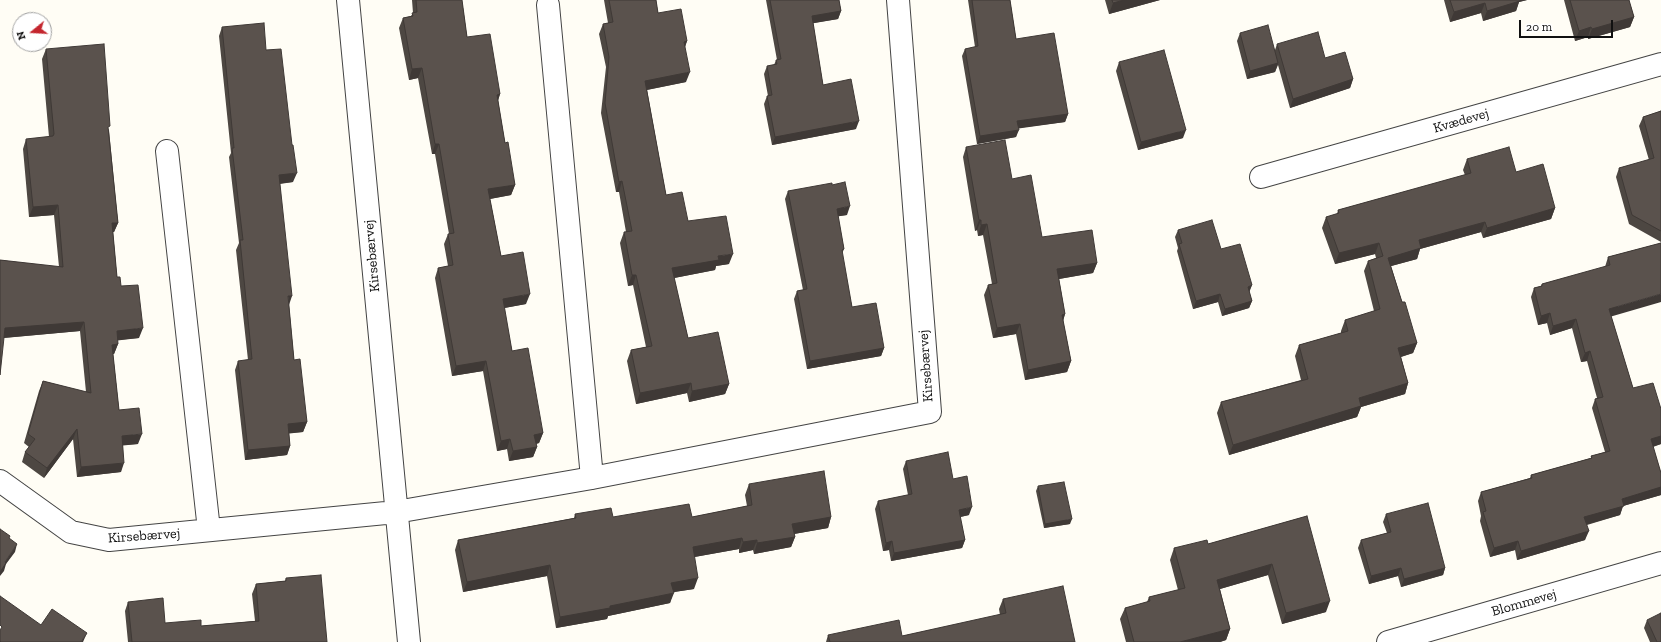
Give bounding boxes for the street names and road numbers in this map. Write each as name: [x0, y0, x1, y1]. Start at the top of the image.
street label: Kvædevej: [1431, 105, 1491, 137]
street label: Kirsebærvej: [360, 219, 384, 293]
street label: Kirsebærvej: [915, 329, 937, 403]
street label: Kirsebærvej: [107, 525, 181, 547]
street label: Blommevej: [1490, 586, 1558, 620]

